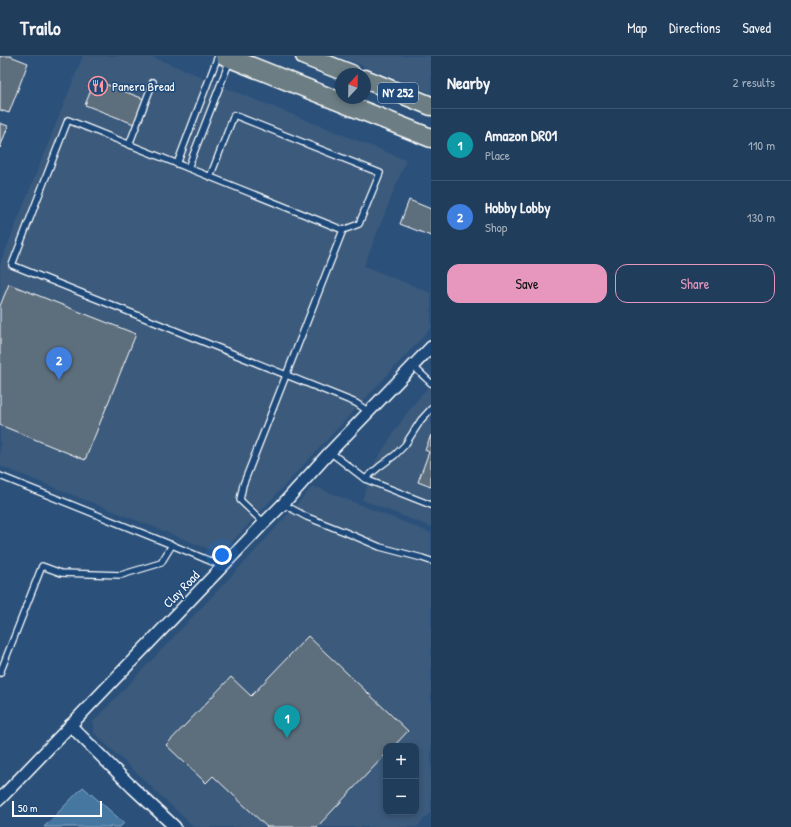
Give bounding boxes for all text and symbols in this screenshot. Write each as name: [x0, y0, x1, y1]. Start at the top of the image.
text: Trailo: [20, 15, 61, 41]
text: Map: [627, 18, 647, 37]
text: Directions: [669, 18, 720, 37]
text: Saved: [742, 18, 771, 37]
north arrow: [335, 68, 371, 104]
text: Nearby: [447, 71, 490, 94]
text: 2 results: [733, 73, 775, 91]
restaurant icon: Panera Bread: [87, 75, 109, 97]
place label: Panera Bread: [112, 77, 174, 95]
road number: NY 252: [378, 83, 418, 103]
text: Amazon DR01: [485, 125, 557, 146]
text: 1: [458, 136, 462, 154]
text: 110 m: [748, 136, 775, 154]
text: Place: [485, 146, 510, 164]
text: Hobby Lobby: [485, 197, 551, 218]
text: 2: [457, 208, 463, 226]
text: 130 m: [747, 208, 775, 226]
text: Shop: [485, 218, 507, 236]
button: Save: [447, 264, 607, 303]
button: Share: [615, 264, 775, 303]
pin: 2: [46, 347, 72, 380]
your location: [212, 545, 232, 565]
street label: Clay Road: [159, 566, 203, 612]
pin: 1: [274, 705, 300, 738]
map controls: [383, 743, 419, 815]
button: +: [383, 743, 419, 779]
button: −: [383, 779, 419, 815]
scale bar: [12, 799, 102, 818]
text: 50 m: [18, 801, 38, 815]

